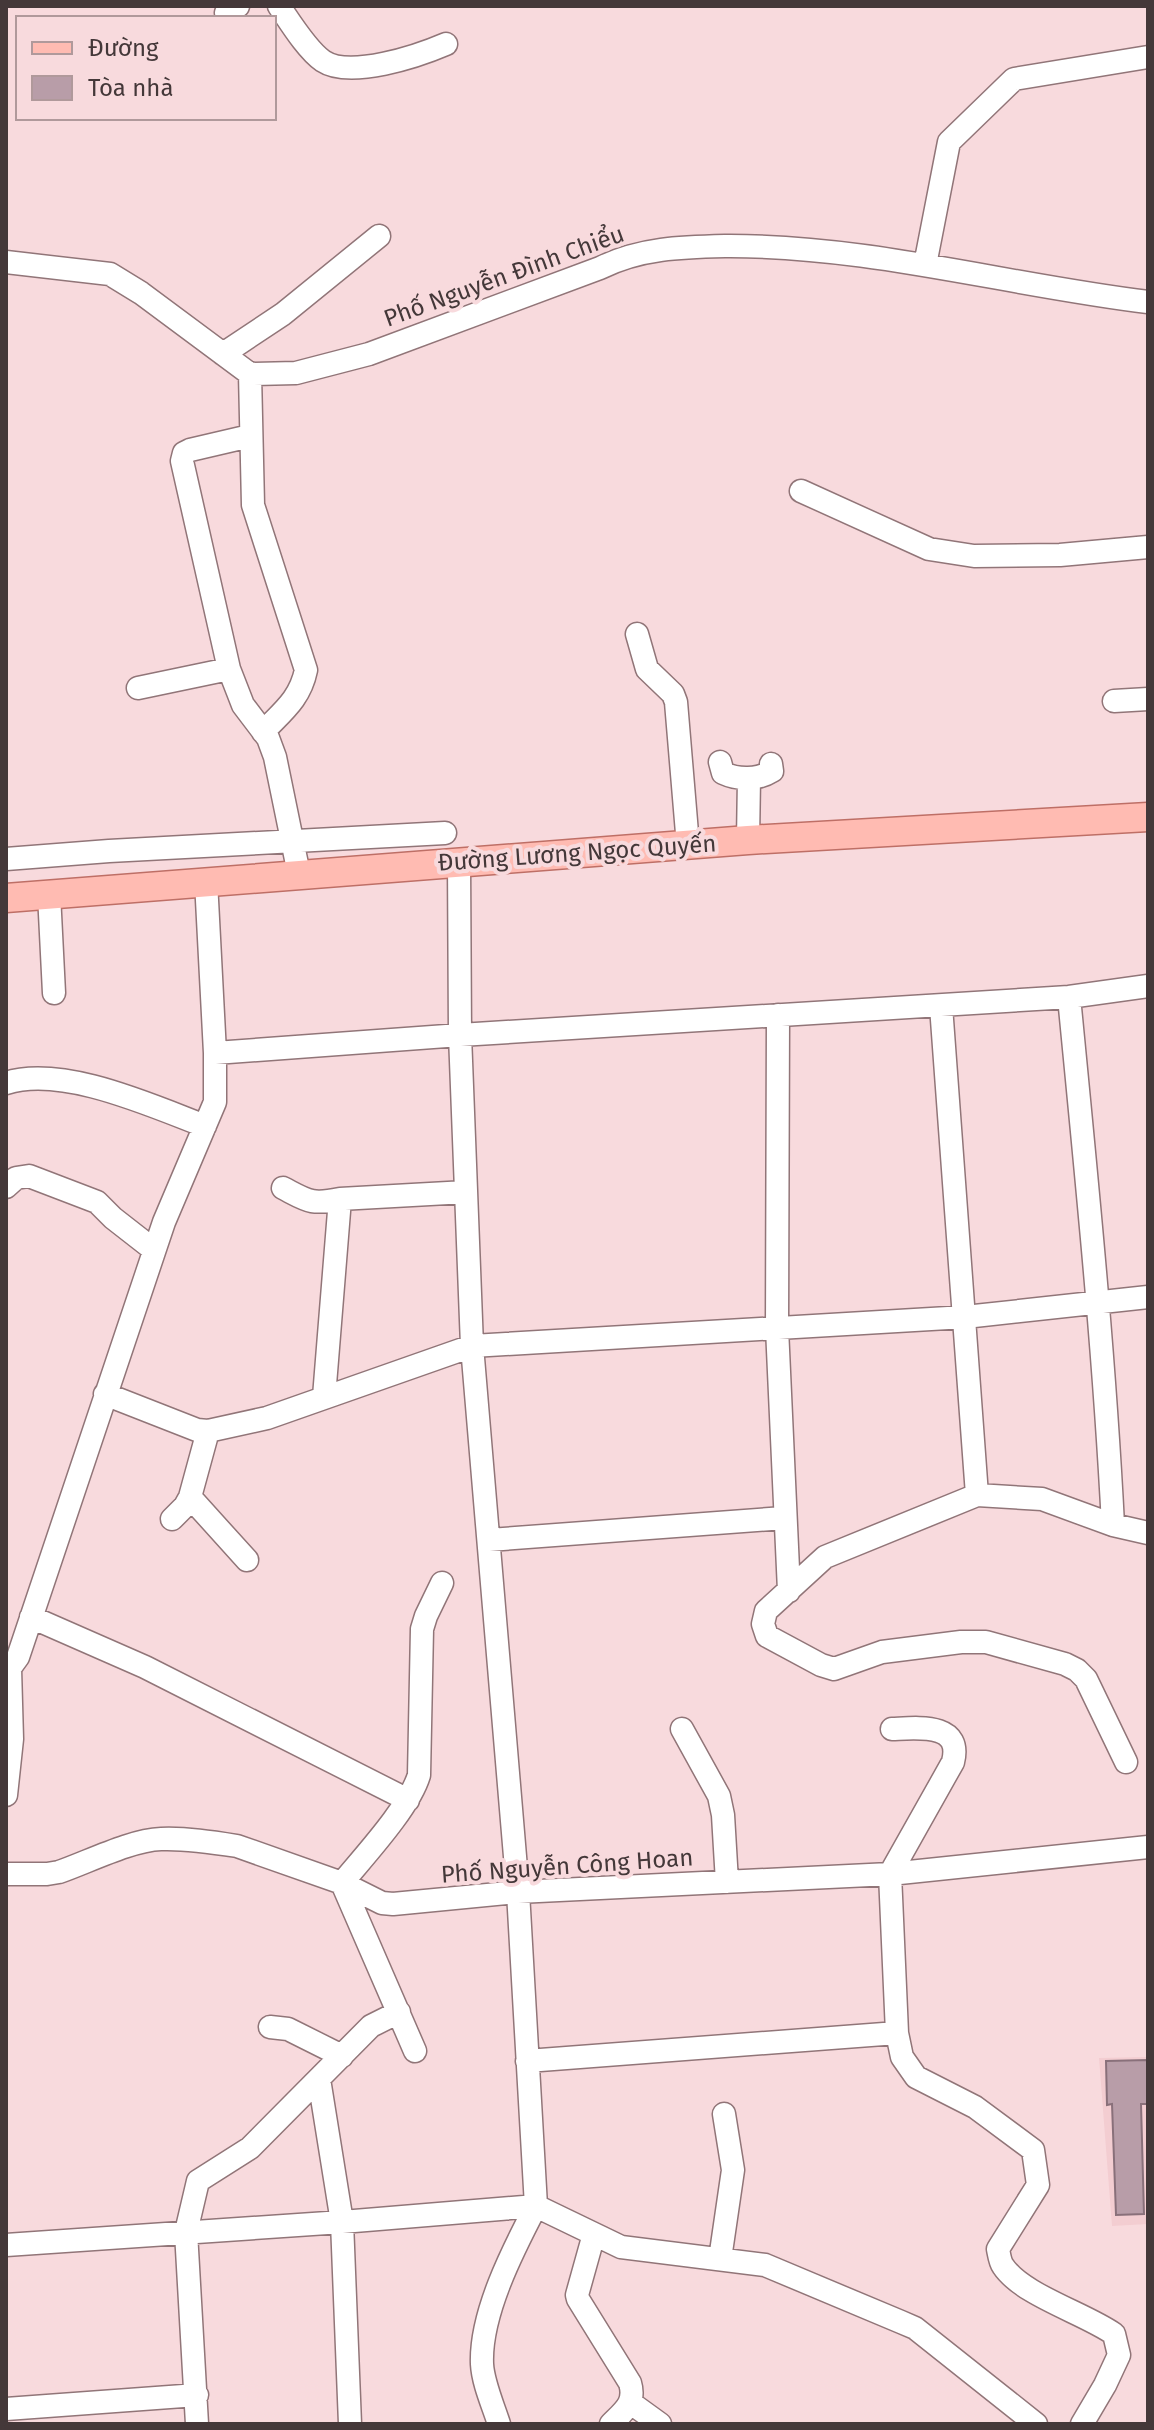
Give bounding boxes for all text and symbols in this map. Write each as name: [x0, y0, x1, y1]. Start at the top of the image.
legend: [16, 16, 276, 120]
text: Đường: [88, 34, 159, 62]
text: Tòa nhà: [88, 74, 173, 102]
street label: Phố Nguyễn Đình Chiểu: [380, 219, 628, 333]
street label: Đường Lương Ngọc Quyến: [437, 829, 717, 877]
street label: Phố Nguyễn Công Hoan: [440, 1843, 694, 1889]

